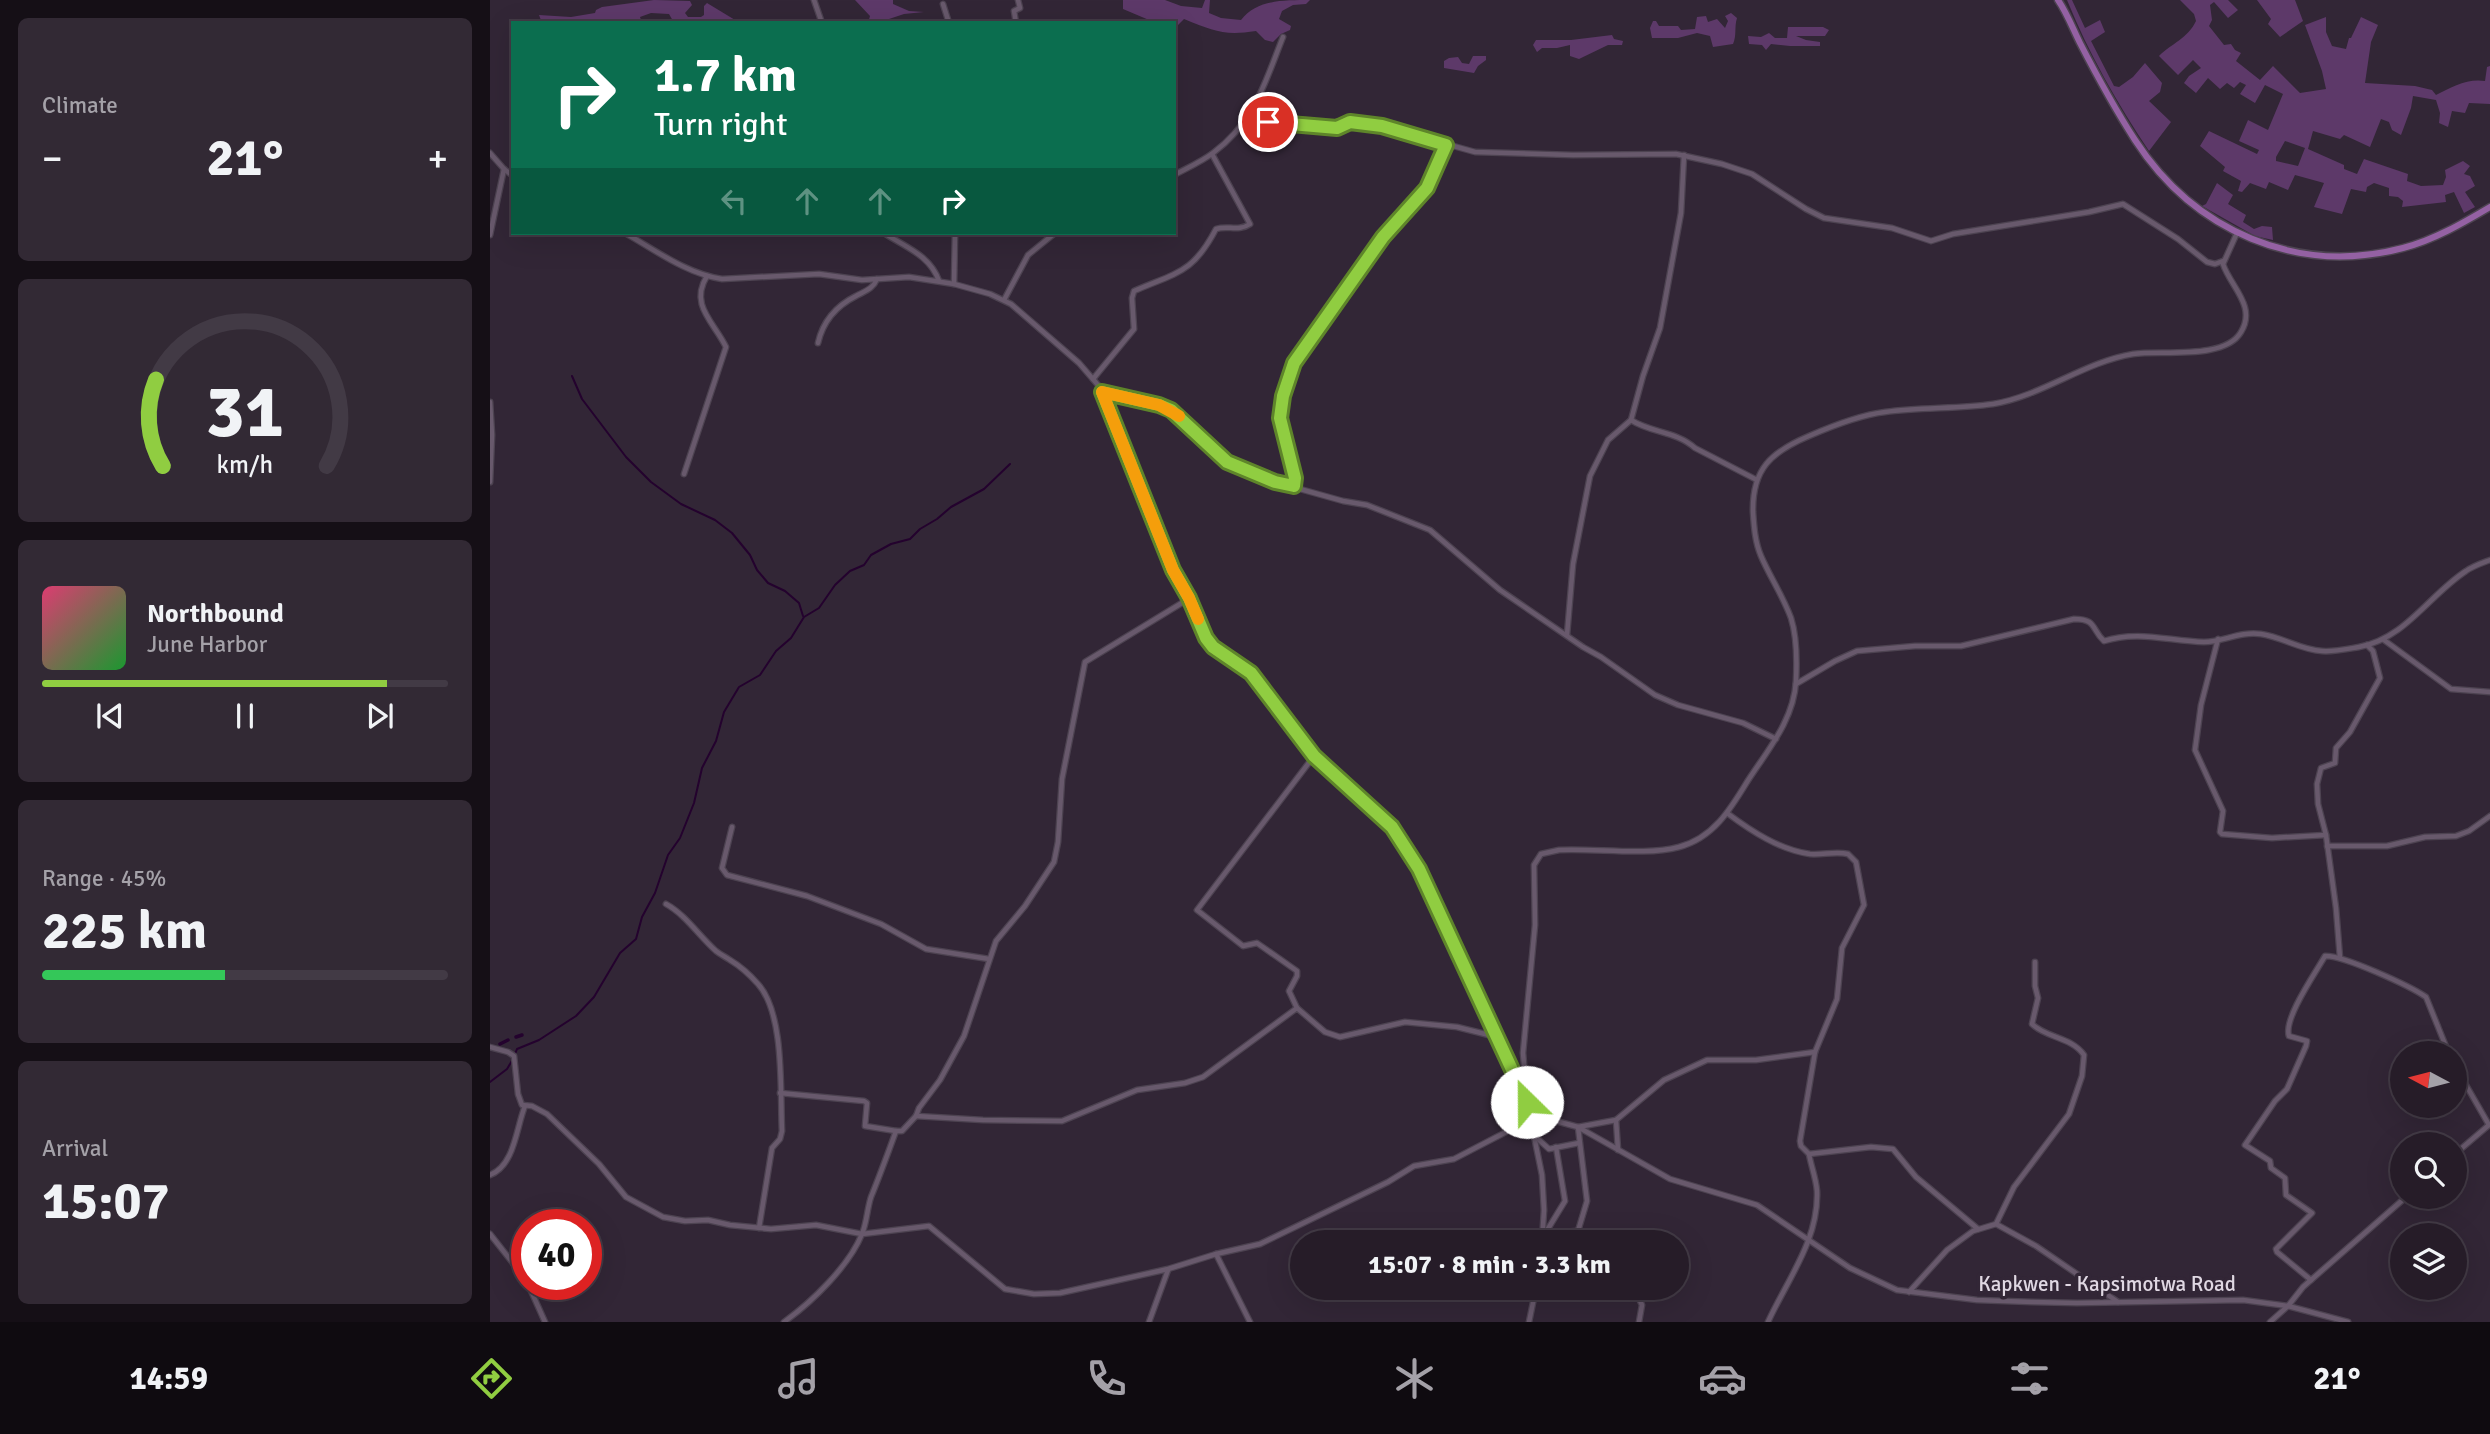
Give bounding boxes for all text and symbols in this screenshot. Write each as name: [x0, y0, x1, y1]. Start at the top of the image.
text: 1.7 km: [654, 45, 797, 105]
icon: right: [539, 49, 630, 140]
text: Climate: [42, 91, 118, 120]
pin: [1238, 92, 1298, 152]
icon: arrive: [1249, 103, 1287, 141]
text: Turn right: [654, 105, 787, 144]
text: 21°: [207, 126, 283, 190]
text: −: [42, 135, 63, 182]
text: +: [427, 135, 448, 182]
icon: left: [715, 182, 753, 220]
icon: ahead: [788, 182, 826, 220]
icon: ahead: [861, 182, 899, 220]
icon: right: [934, 182, 972, 220]
text: 31: [206, 369, 284, 458]
text: km/h: [217, 449, 273, 480]
text: Northbound: [147, 598, 284, 630]
text: June Harbor: [147, 630, 267, 659]
icon: previous: [91, 697, 129, 735]
icon: pause: [226, 697, 264, 735]
icon: next: [361, 697, 399, 735]
text: Range · 45%: [42, 864, 166, 893]
text: 225 km: [42, 899, 207, 963]
north arrow: [2390, 1041, 2468, 1118]
map controls: [2390, 1041, 2467, 1300]
position arrow: [1490, 1065, 1564, 1139]
button: search: [2390, 1132, 2467, 1209]
text: Arrival: [42, 1134, 108, 1163]
text: 15:07: [42, 1169, 170, 1233]
speed limit sign: 40: [511, 1209, 602, 1300]
button: layers: [2390, 1223, 2467, 1300]
text: 15:07 · 8 min · 3.3 km: [1368, 1249, 1611, 1281]
street label: Kapkwen - Kapsimotwa Road: [1978, 1271, 2236, 1297]
icon: directions: [467, 1354, 516, 1403]
icon: music: [774, 1354, 823, 1403]
icon: phone: [1082, 1354, 1131, 1403]
icon: climate: [1390, 1354, 1439, 1403]
icon: car: [1698, 1354, 1747, 1403]
icon: filters: [2005, 1354, 2054, 1403]
text: 14:59: [129, 1359, 208, 1398]
text: 21°: [2313, 1359, 2361, 1398]

